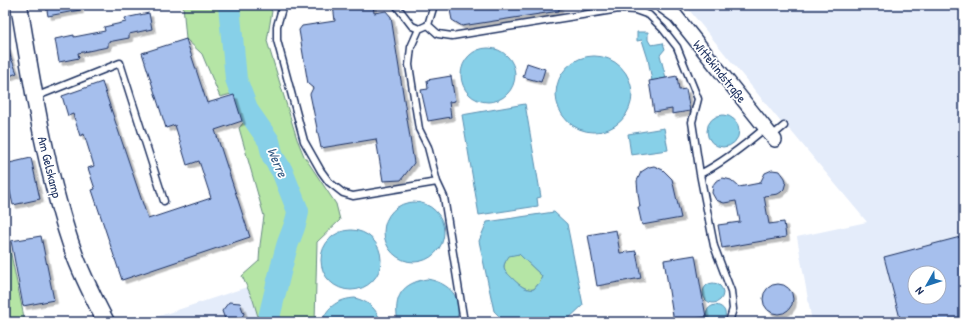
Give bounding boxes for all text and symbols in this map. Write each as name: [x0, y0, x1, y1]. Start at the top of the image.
street label: Wittekindstraße: [689, 36, 751, 106]
street label: Am Gelskamp: [34, 134, 66, 200]
water label: Werre: [263, 144, 293, 181]
north arrow: [907, 265, 947, 305]
text: N: [912, 285, 927, 298]

